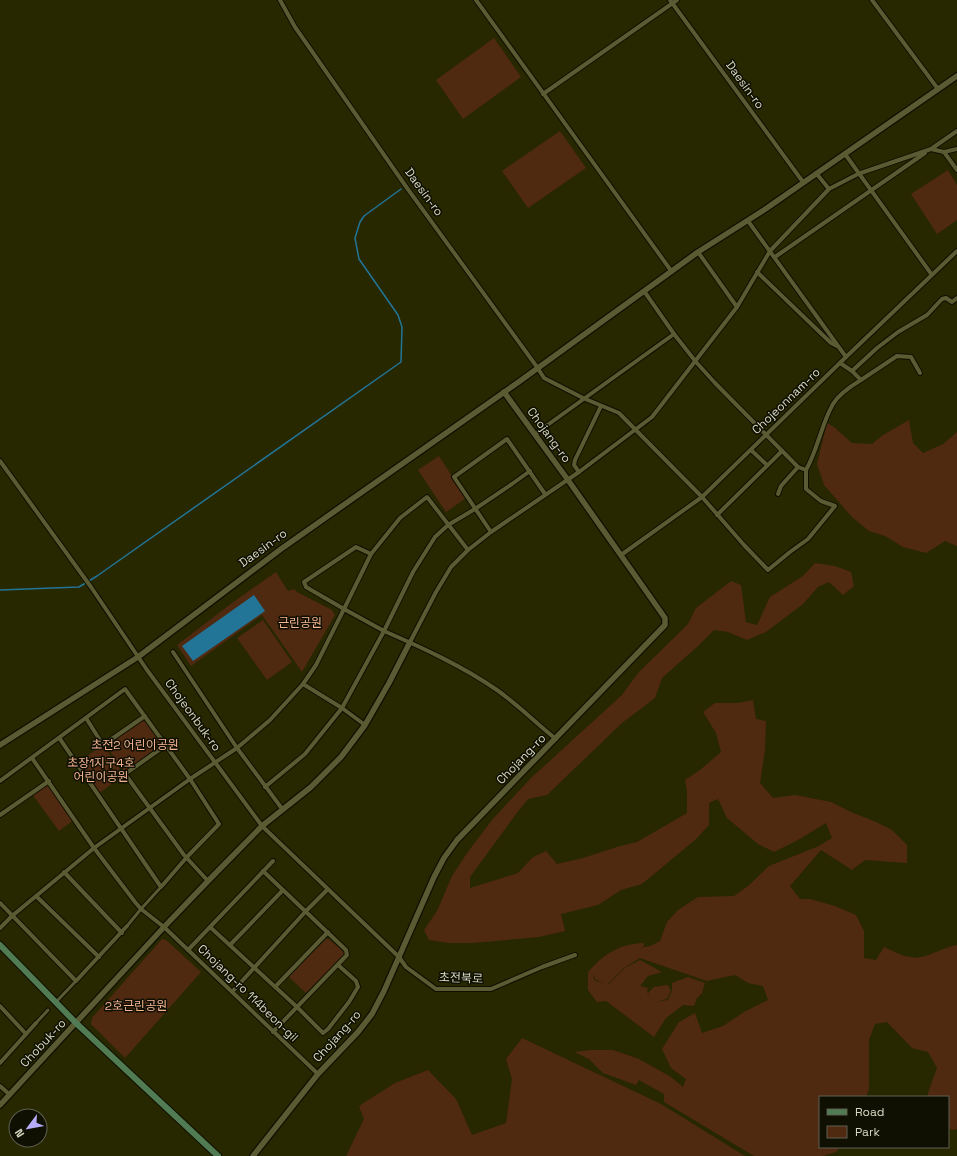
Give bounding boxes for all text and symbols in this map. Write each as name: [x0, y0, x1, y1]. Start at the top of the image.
street label: Daesin-ro: [722, 58, 768, 112]
street label: Daesin-ro: [401, 165, 447, 219]
street label: Chojeonnam-ro: [748, 364, 824, 438]
street label: Chojang-ro: [524, 404, 574, 466]
street label: Daesin-ro: [236, 525, 290, 571]
park label: 근린공원: [278, 615, 322, 631]
street label: Chojeonbuk-ro: [161, 676, 225, 754]
street label: Chojang-ro: [493, 730, 549, 788]
park label: 초전2 어린이공원: [91, 737, 179, 753]
park label: 초장1지구4호 어린이공원: [67, 755, 135, 785]
street label: Chojang-ro 114beon-gil: [194, 941, 302, 1045]
street label: 초전북로: [439, 969, 483, 987]
park label: 2호근린공원: [105, 998, 167, 1014]
street label: Chojang-ro: [309, 1007, 365, 1065]
street label: Chobuk-ro: [16, 1015, 70, 1071]
legend: [819, 1096, 949, 1148]
text: Road: [855, 1104, 884, 1120]
north arrow: [8, 1108, 48, 1148]
text: Park: [855, 1124, 880, 1140]
text: N: [12, 1126, 27, 1140]

